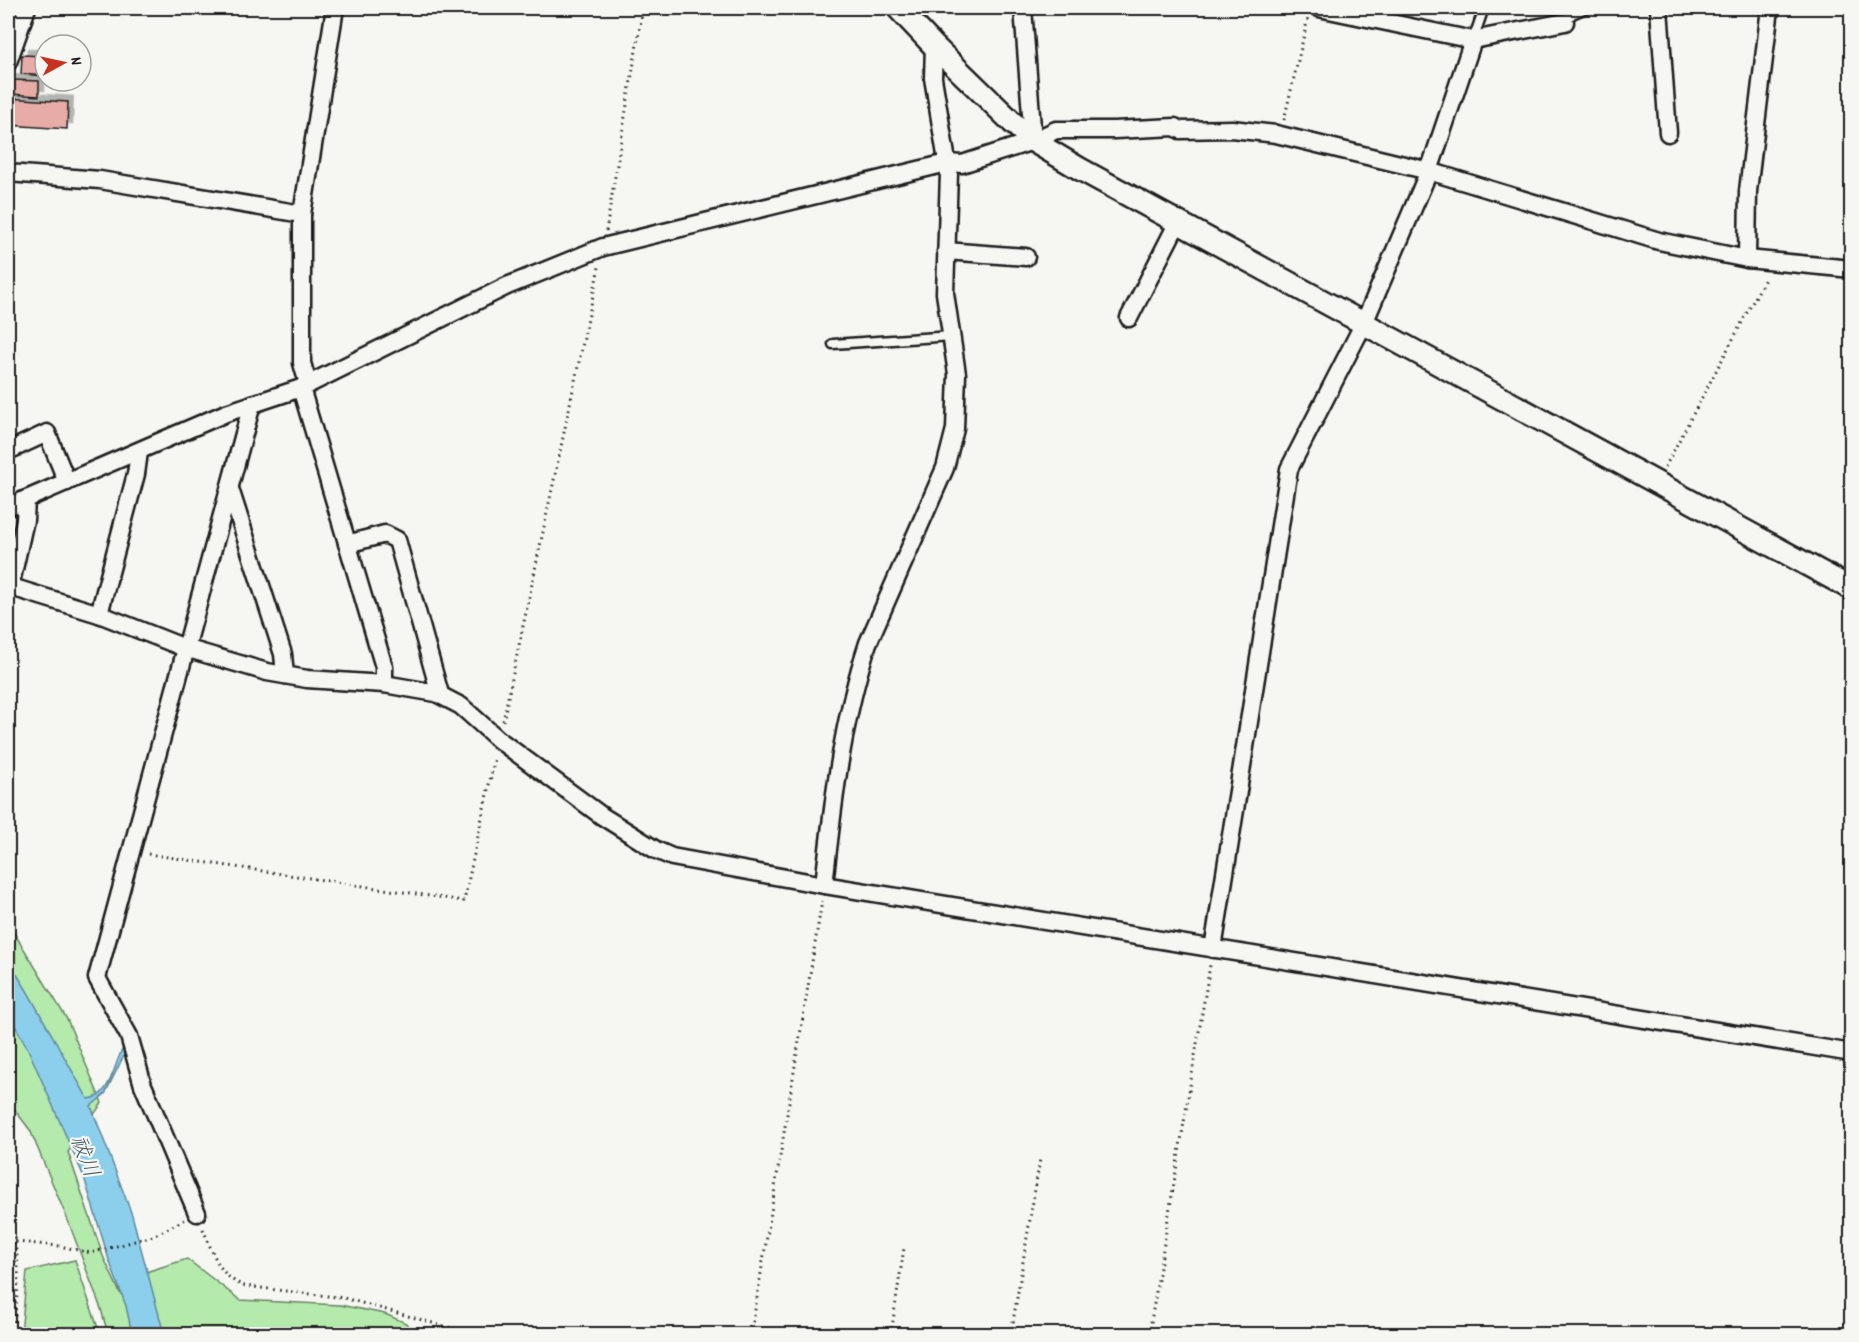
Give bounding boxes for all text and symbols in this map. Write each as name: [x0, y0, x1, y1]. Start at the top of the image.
north arrow: [33, 33, 93, 93]
text: N: [63, 56, 87, 67]
water label: 祓川: [61, 1131, 105, 1183]

